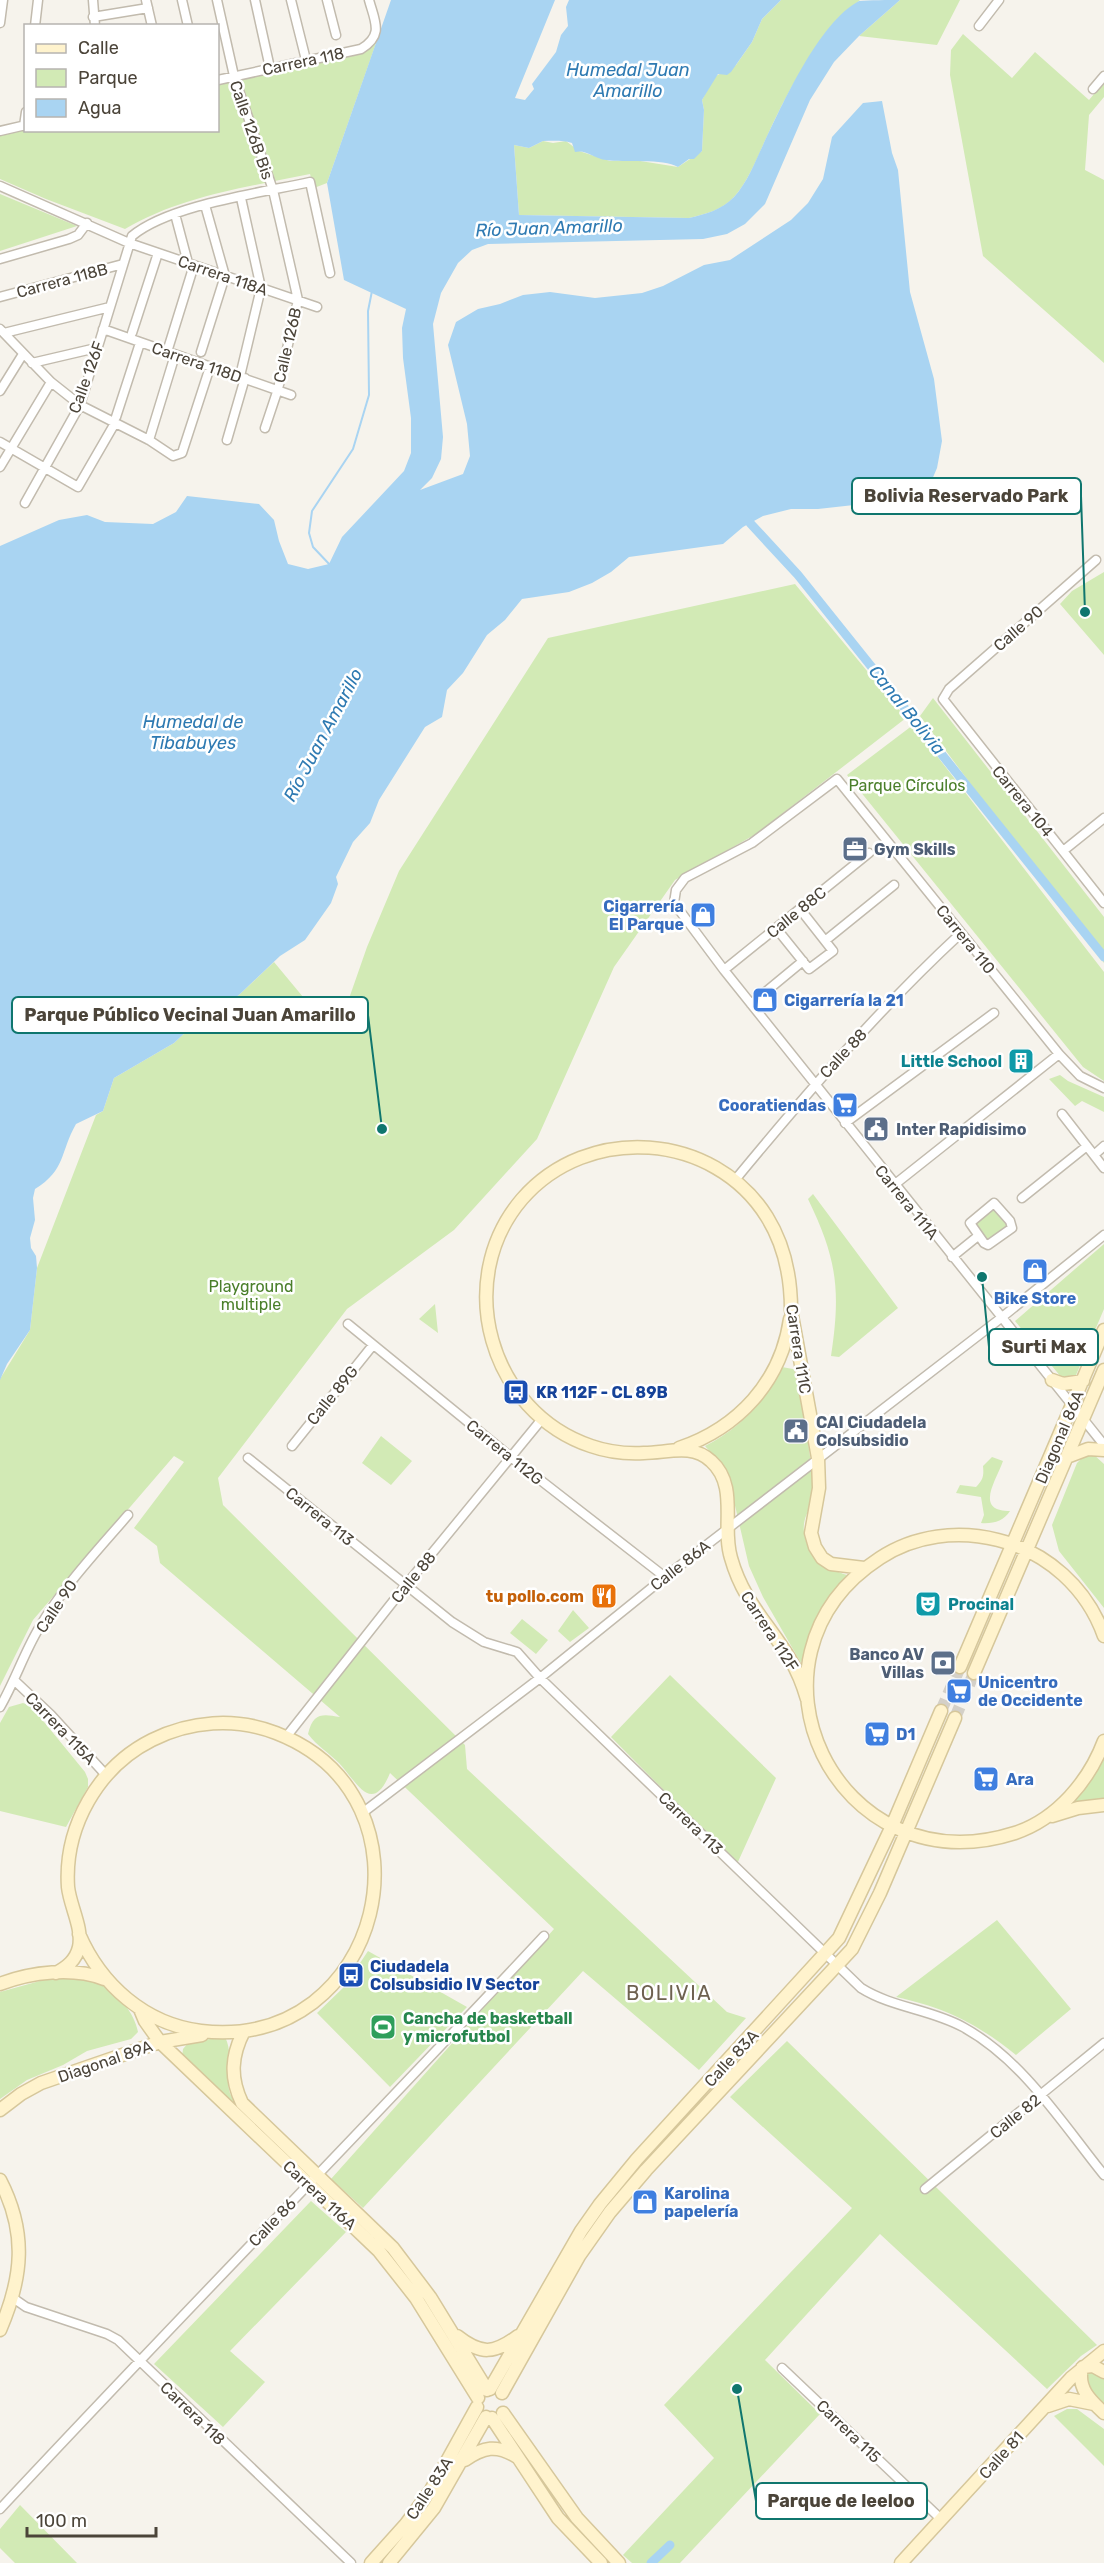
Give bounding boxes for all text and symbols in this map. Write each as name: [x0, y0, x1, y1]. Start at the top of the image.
legend: [24, 24, 219, 132]
text: Calle: [78, 37, 119, 59]
street label: Carrera 118: [261, 44, 346, 79]
water label: Humedal Juan Amarillo: [566, 59, 690, 102]
text: Parque: [78, 67, 138, 89]
street label: Calle 126B Bis: [226, 78, 277, 182]
text: Agua: [78, 97, 121, 119]
water label: Río Juan Amarillo: [475, 214, 623, 242]
street label: Carrera 118A: [175, 251, 271, 300]
street label: Carrera 118B: [14, 259, 110, 302]
street label: Calle 126B: [270, 306, 305, 385]
street label: Calle 126F: [65, 338, 108, 416]
street label: Carrera 118D: [149, 338, 244, 387]
callout: Bolivia Reservado Park: [852, 478, 1081, 514]
text: Bolivia Reservado Park: [864, 485, 1069, 507]
street label: Calle 90: [990, 602, 1047, 655]
water label: Canal Bolivia: [864, 661, 950, 760]
water label: Río Juan Amarillo: [279, 665, 367, 805]
water label: Humedal de Tibabuyes: [143, 711, 243, 754]
street label: Carrera 104: [988, 762, 1057, 841]
park label: Parque Círculos: [848, 776, 966, 795]
office icon: Gym Skills: [840, 834, 870, 864]
place label: Gym Skills: [874, 840, 956, 859]
street label: Calle 88C: [763, 883, 830, 942]
place label: Cigarrería El Parque: [603, 897, 684, 934]
shop icon: Cigarrería El Parque: [688, 900, 718, 930]
street label: Carrera 110: [932, 901, 999, 978]
shop icon: Cigarrería la 21: [750, 985, 780, 1015]
place label: Cigarrería la 21: [784, 991, 904, 1010]
callout: Parque Público Vecinal Juan Amarillo: [12, 997, 368, 1033]
text: Parque Público Vecinal Juan Amarillo: [24, 1004, 356, 1026]
street label: Calle 88: [816, 1025, 871, 1082]
building icon: Little School: [1006, 1046, 1036, 1076]
place label: Little School: [901, 1052, 1002, 1071]
supermarket icon: Cooratiendas: [830, 1090, 860, 1120]
place label: Cooratiendas: [718, 1096, 826, 1115]
public building icon: Inter Rapidisimo: [861, 1114, 891, 1144]
place label: Inter Rapidisimo: [896, 1120, 1027, 1139]
street label: Carrera 111A: [871, 1161, 943, 1244]
shop icon: Bike Store: [1020, 1256, 1050, 1286]
park label: Playground multiple: [209, 1277, 293, 1314]
place label: Bike Store: [994, 1289, 1076, 1308]
street label: Carrera 111C: [782, 1303, 815, 1395]
callout: Surti Max: [989, 1329, 1098, 1365]
text: Surti Max: [1001, 1336, 1087, 1358]
street label: Calle 89G: [303, 1362, 362, 1429]
bus stop icon: KR 112F - CL 89B: [501, 1377, 531, 1407]
place label: KR 112F - CL 89B: [536, 1383, 668, 1402]
street label: Diagonal 86A: [1031, 1388, 1088, 1487]
place label: CAI Ciudadela Colsubsidio: [816, 1413, 926, 1450]
street label: Carrera 112G: [463, 1416, 547, 1489]
public building icon: CAI Ciudadela Colsubsidio: [781, 1416, 811, 1446]
street label: Carrera 113: [282, 1483, 358, 1550]
street label: Calle 86A: [647, 1536, 714, 1595]
street label: Calle 88: [387, 1548, 440, 1607]
street label: Calle 90: [32, 1576, 81, 1636]
restaurant icon: tu pollo.com: [589, 1581, 619, 1611]
place label: tu pollo.com: [486, 1587, 584, 1606]
street label: Carrera 112F: [737, 1588, 802, 1675]
theatre icon: Procinal: [913, 1589, 943, 1619]
place label: Procinal: [948, 1595, 1014, 1614]
place label: Banco AV Villas: [849, 1645, 924, 1682]
bank icon: Banco AV Villas: [928, 1648, 958, 1678]
place label: Unicentro de Occidente: [978, 1673, 1083, 1710]
supermarket icon: Unicentro de Occidente: [944, 1676, 974, 1706]
street label: Carrera 115A: [21, 1688, 100, 1769]
supermarket icon: D1: [862, 1719, 892, 1749]
place label: D1: [896, 1725, 915, 1744]
supermarket icon: Ara: [971, 1764, 1001, 1794]
place label: Ara: [1006, 1770, 1034, 1789]
street label: Carrera 113: [654, 1788, 727, 1859]
place label: Ciudadela Colsubsidio IV Sector: [370, 1957, 540, 1994]
bus stop icon: Ciudadela Colsubsidio IV Sector: [336, 1960, 366, 1990]
district label: BOLIVIA: [626, 1981, 712, 2005]
place label: Cancha de basketball y microfutbol: [403, 2009, 573, 2046]
sports icon: Cancha de basketball y microfutbol: [368, 2012, 398, 2042]
street label: Calle 83A: [700, 2026, 763, 2091]
street label: Diagonal 89A: [55, 2036, 155, 2087]
street label: Calle 82: [986, 2090, 1044, 2143]
street label: Carrera 116A: [279, 2157, 360, 2234]
place label: Karolina papelería: [664, 2184, 739, 2221]
shop icon: Karolina papelería: [630, 2187, 660, 2217]
street label: Calle 86: [245, 2194, 300, 2251]
street label: Carrera 118: [156, 2378, 229, 2449]
street label: Carrera 115: [812, 2396, 885, 2467]
street label: Calle 81: [975, 2428, 1028, 2483]
street label: Calle 83A: [402, 2453, 457, 2523]
callout: Parque de leeloo: [756, 2483, 927, 2519]
text: Parque de leeloo: [767, 2490, 915, 2512]
scale bar: [27, 2500, 156, 2538]
text: 100 m: [36, 2510, 87, 2532]

